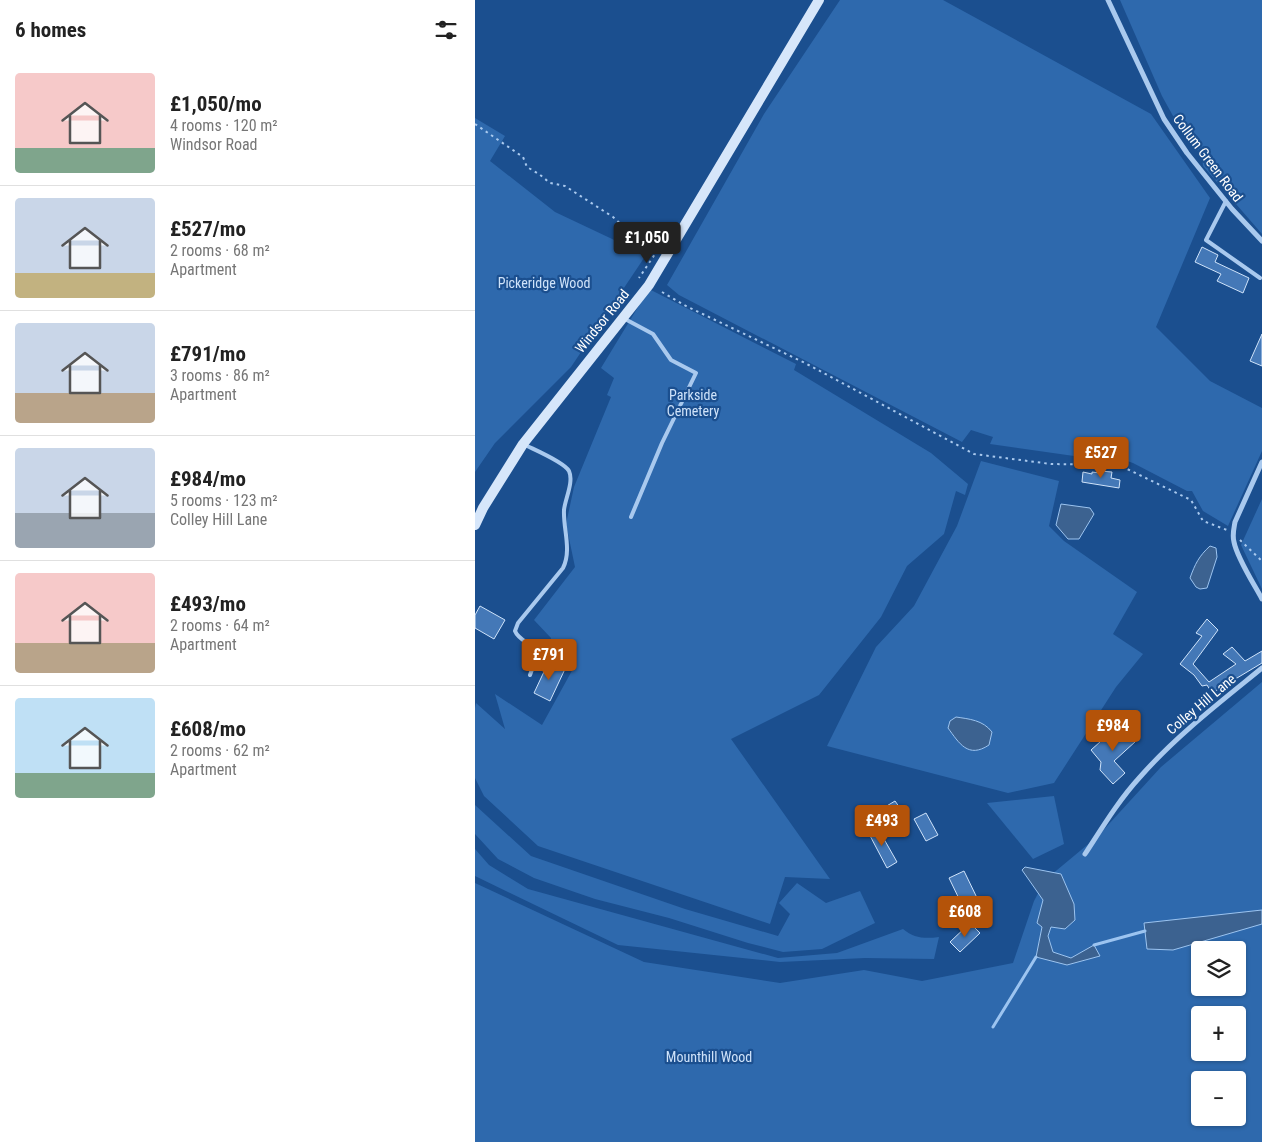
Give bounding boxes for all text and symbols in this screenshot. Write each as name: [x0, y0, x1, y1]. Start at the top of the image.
icon: filters: [432, 16, 460, 44]
text: 6 homes: [15, 18, 86, 42]
text: £1,050/mo: [170, 92, 262, 116]
icon: home: [55, 93, 115, 153]
street label: Collum Green Road: [1170, 111, 1246, 205]
text: 4 rooms · 120 m²: [170, 116, 278, 135]
text: Windsor Road: [170, 135, 258, 154]
text: £527/mo: [170, 217, 246, 241]
icon: home: [55, 218, 115, 278]
pin: £1,050: [606, 222, 688, 264]
text: £1,050: [625, 228, 669, 247]
text: 2 rooms · 68 m²: [170, 241, 270, 260]
text: Apartment: [170, 260, 237, 279]
park label: Pickeridge Wood: [498, 275, 590, 291]
street label: Windsor Road: [572, 286, 632, 356]
text: £791/mo: [170, 342, 246, 366]
icon: home: [55, 343, 115, 403]
text: 3 rooms · 86 m²: [170, 366, 270, 385]
text: Apartment: [170, 385, 237, 404]
park label: Parkside Cemetery: [667, 387, 719, 419]
pin: £527: [1071, 436, 1131, 479]
text: £527: [1085, 443, 1117, 462]
text: £984/mo: [170, 467, 246, 491]
icon: home: [55, 468, 115, 528]
text: 5 rooms · 123 m²: [170, 491, 278, 510]
text: Colley Hill Lane: [170, 510, 267, 529]
text: £493/mo: [170, 592, 246, 616]
icon: home: [55, 593, 115, 653]
text: 2 rooms · 64 m²: [170, 616, 270, 635]
text: Apartment: [170, 635, 237, 654]
pin: £791: [519, 638, 579, 681]
text: £791: [533, 645, 565, 664]
street label: Colley Hill Lane: [1163, 670, 1239, 737]
pin: £984: [1083, 710, 1143, 752]
text: £984: [1097, 716, 1129, 735]
text: £608/mo: [170, 717, 246, 741]
icon: home: [55, 718, 115, 778]
text: 2 rooms · 62 m²: [170, 741, 270, 760]
text: Apartment: [170, 760, 237, 779]
pin: £493: [852, 804, 912, 847]
text: £493: [866, 811, 898, 830]
pin: £608: [935, 896, 995, 938]
text: £608: [949, 902, 981, 921]
map controls: [1191, 941, 1246, 1126]
button: layers: [1191, 941, 1246, 996]
button: +: [1191, 1006, 1246, 1061]
park label: Mounthill Wood: [666, 1049, 752, 1065]
button: −: [1191, 1071, 1246, 1126]

